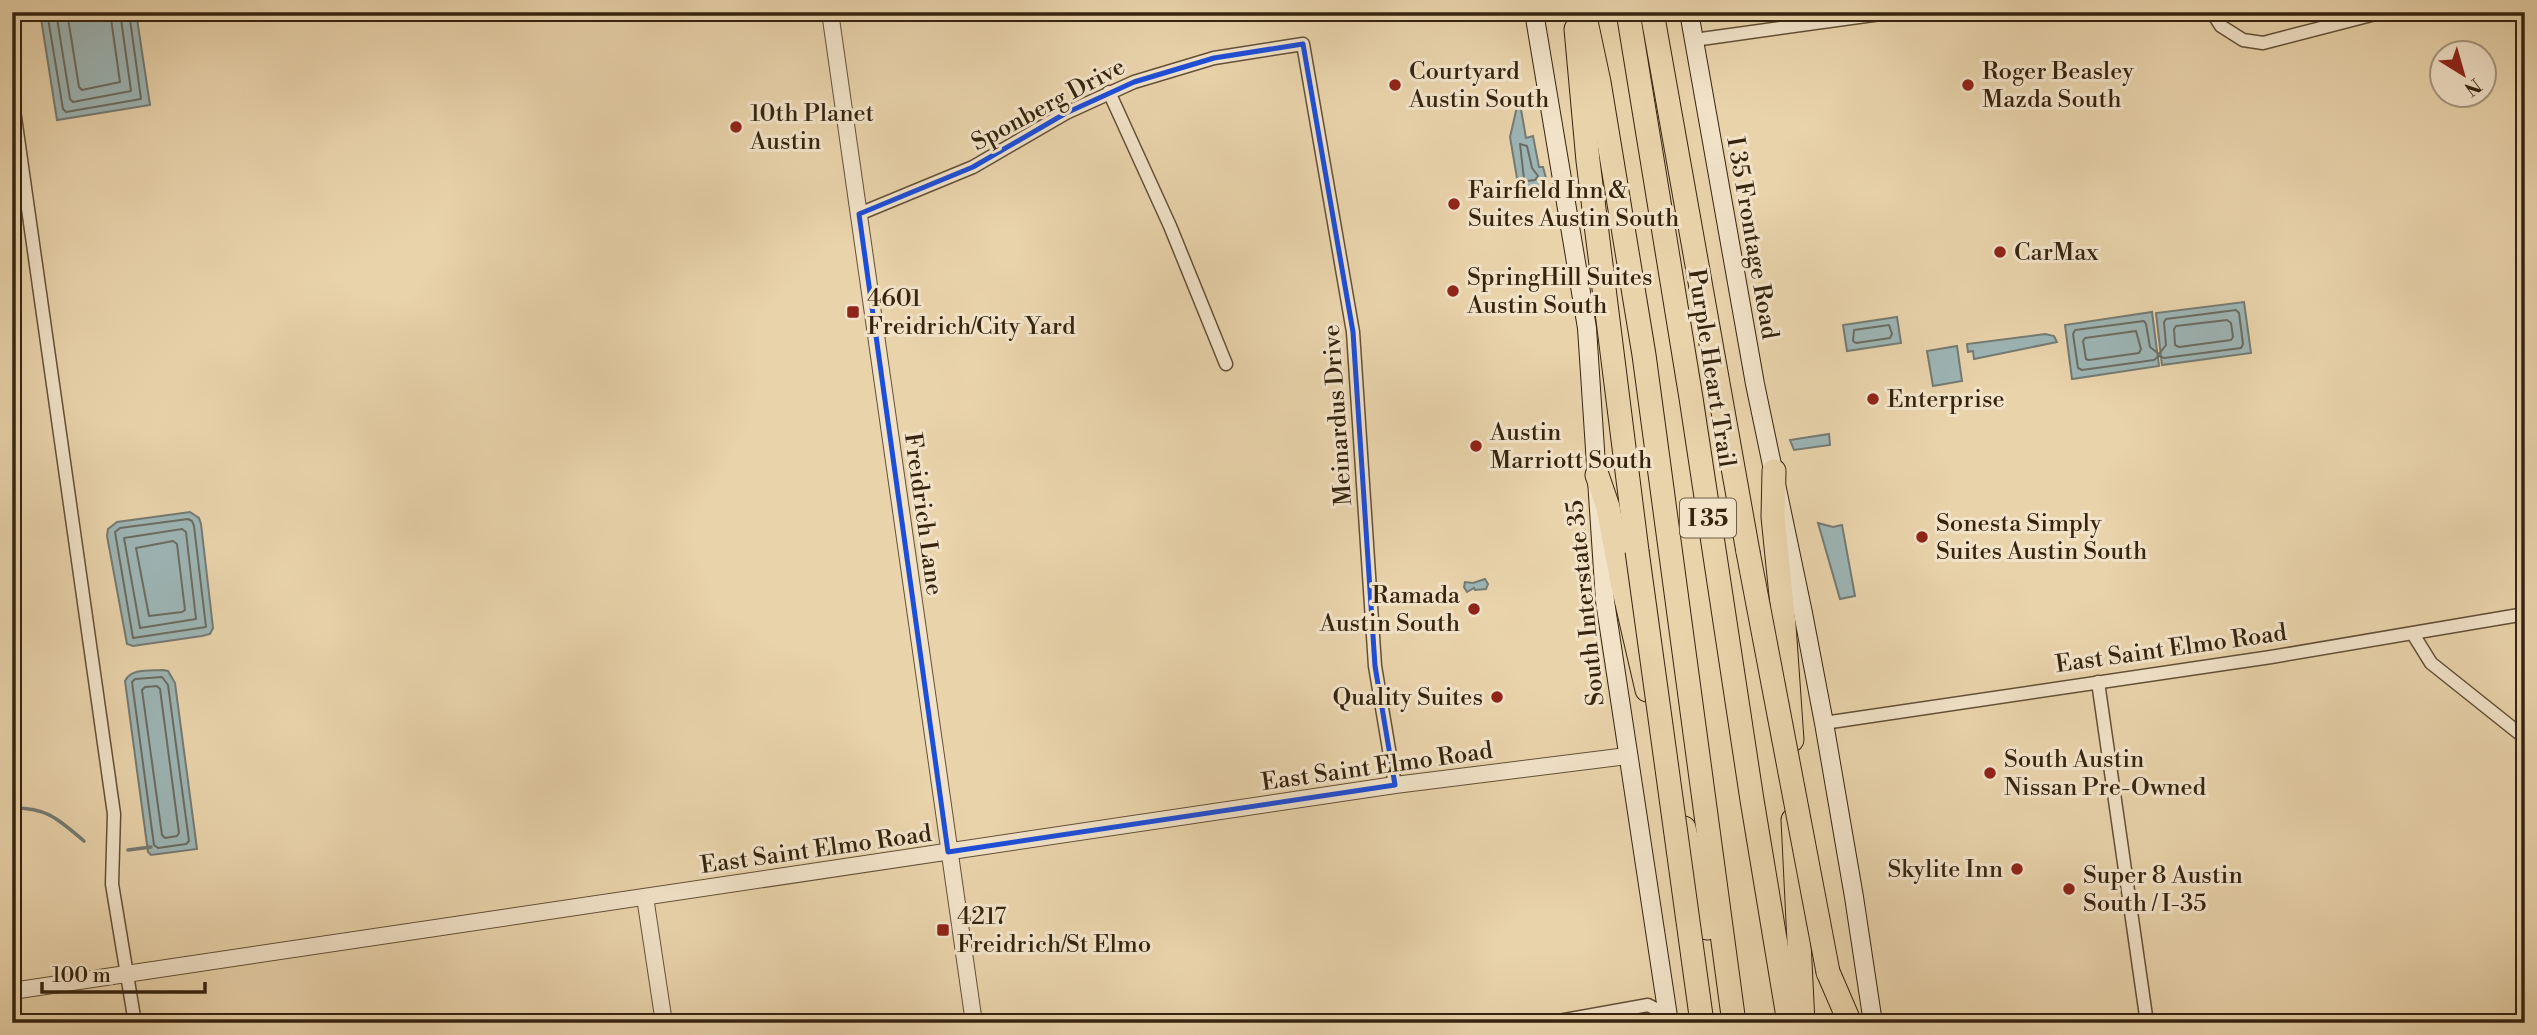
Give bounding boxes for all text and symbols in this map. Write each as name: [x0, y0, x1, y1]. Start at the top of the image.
north arrow: [2428, 38, 2498, 108]
street label: Sponberg Drive: [966, 52, 1131, 158]
place label: Courtyard Austin South: [1408, 57, 1549, 115]
place label: Roger Beasley Mazda South: [1982, 57, 2134, 115]
text: N: [2459, 73, 2486, 101]
marker: Courtyard Austin South: [1387, 77, 1403, 93]
marker: Roger Beasley Mazda South: [1960, 77, 1976, 93]
place label: 10th Planet Austin: [749, 99, 875, 157]
marker: 10th Planet Austin: [728, 119, 744, 135]
street label: I 35 Frontage Road: [1719, 135, 1785, 342]
place label: Fairfield Inn & Suites Austin South: [1468, 176, 1679, 234]
marker: Fairfield Inn & Suites Austin South: [1446, 196, 1462, 212]
place label: CarMax: [2014, 238, 2099, 268]
marker: CarMax: [1992, 244, 2008, 260]
place label: SpringHill Suites Austin South: [1466, 263, 1652, 321]
street label: Purple Heart Trail: [1681, 267, 1742, 470]
marker: SpringHill Suites Austin South: [1445, 283, 1461, 299]
place label: 4601 Freidrich/City Yard: [867, 284, 1076, 342]
marker: 4601 Freidrich/City Yard: [845, 304, 861, 320]
street label: Meinardus Drive: [1317, 323, 1359, 507]
place label: Enterprise: [1887, 385, 2005, 415]
marker: Enterprise: [1865, 391, 1881, 407]
place label: Austin Marriott South: [1489, 418, 1652, 476]
street label: Freidrich Lane: [897, 431, 949, 597]
marker: Austin Marriott South: [1468, 438, 1484, 454]
road number: I 35: [1680, 498, 1736, 538]
street label: South Interstate 35: [1560, 499, 1612, 707]
place label: Sonesta Simply Suites Austin South: [1936, 509, 2147, 567]
marker: Sonesta Simply Suites Austin South: [1914, 529, 1930, 545]
place label: Ramada Austin South: [1319, 581, 1461, 639]
marker: Ramada Austin South: [1466, 601, 1482, 617]
street label: East Saint Elmo Road: [2054, 618, 2289, 680]
place label: Quality Suites: [1333, 683, 1483, 713]
marker: Quality Suites: [1489, 689, 1505, 705]
street label: East Saint Elmo Road: [1260, 736, 1495, 798]
place label: South Austin Nissan Pre-Owned: [2004, 745, 2207, 803]
marker: South Austin Nissan Pre-Owned: [1982, 765, 1998, 781]
street label: East Saint Elmo Road: [699, 819, 934, 881]
place label: Skylite Inn: [1888, 855, 2003, 885]
marker: Skylite Inn: [2009, 861, 2025, 877]
place label: Super 8 Austin South / I-35: [2083, 861, 2243, 919]
marker: Super 8 Austin South / I-35: [2061, 881, 2077, 897]
place label: 4217 Freidrich/St Elmo: [957, 902, 1151, 960]
marker: 4217 Freidrich/St Elmo: [935, 922, 951, 938]
scale bar: [42, 951, 205, 995]
text: 100 m: [52, 963, 111, 989]

